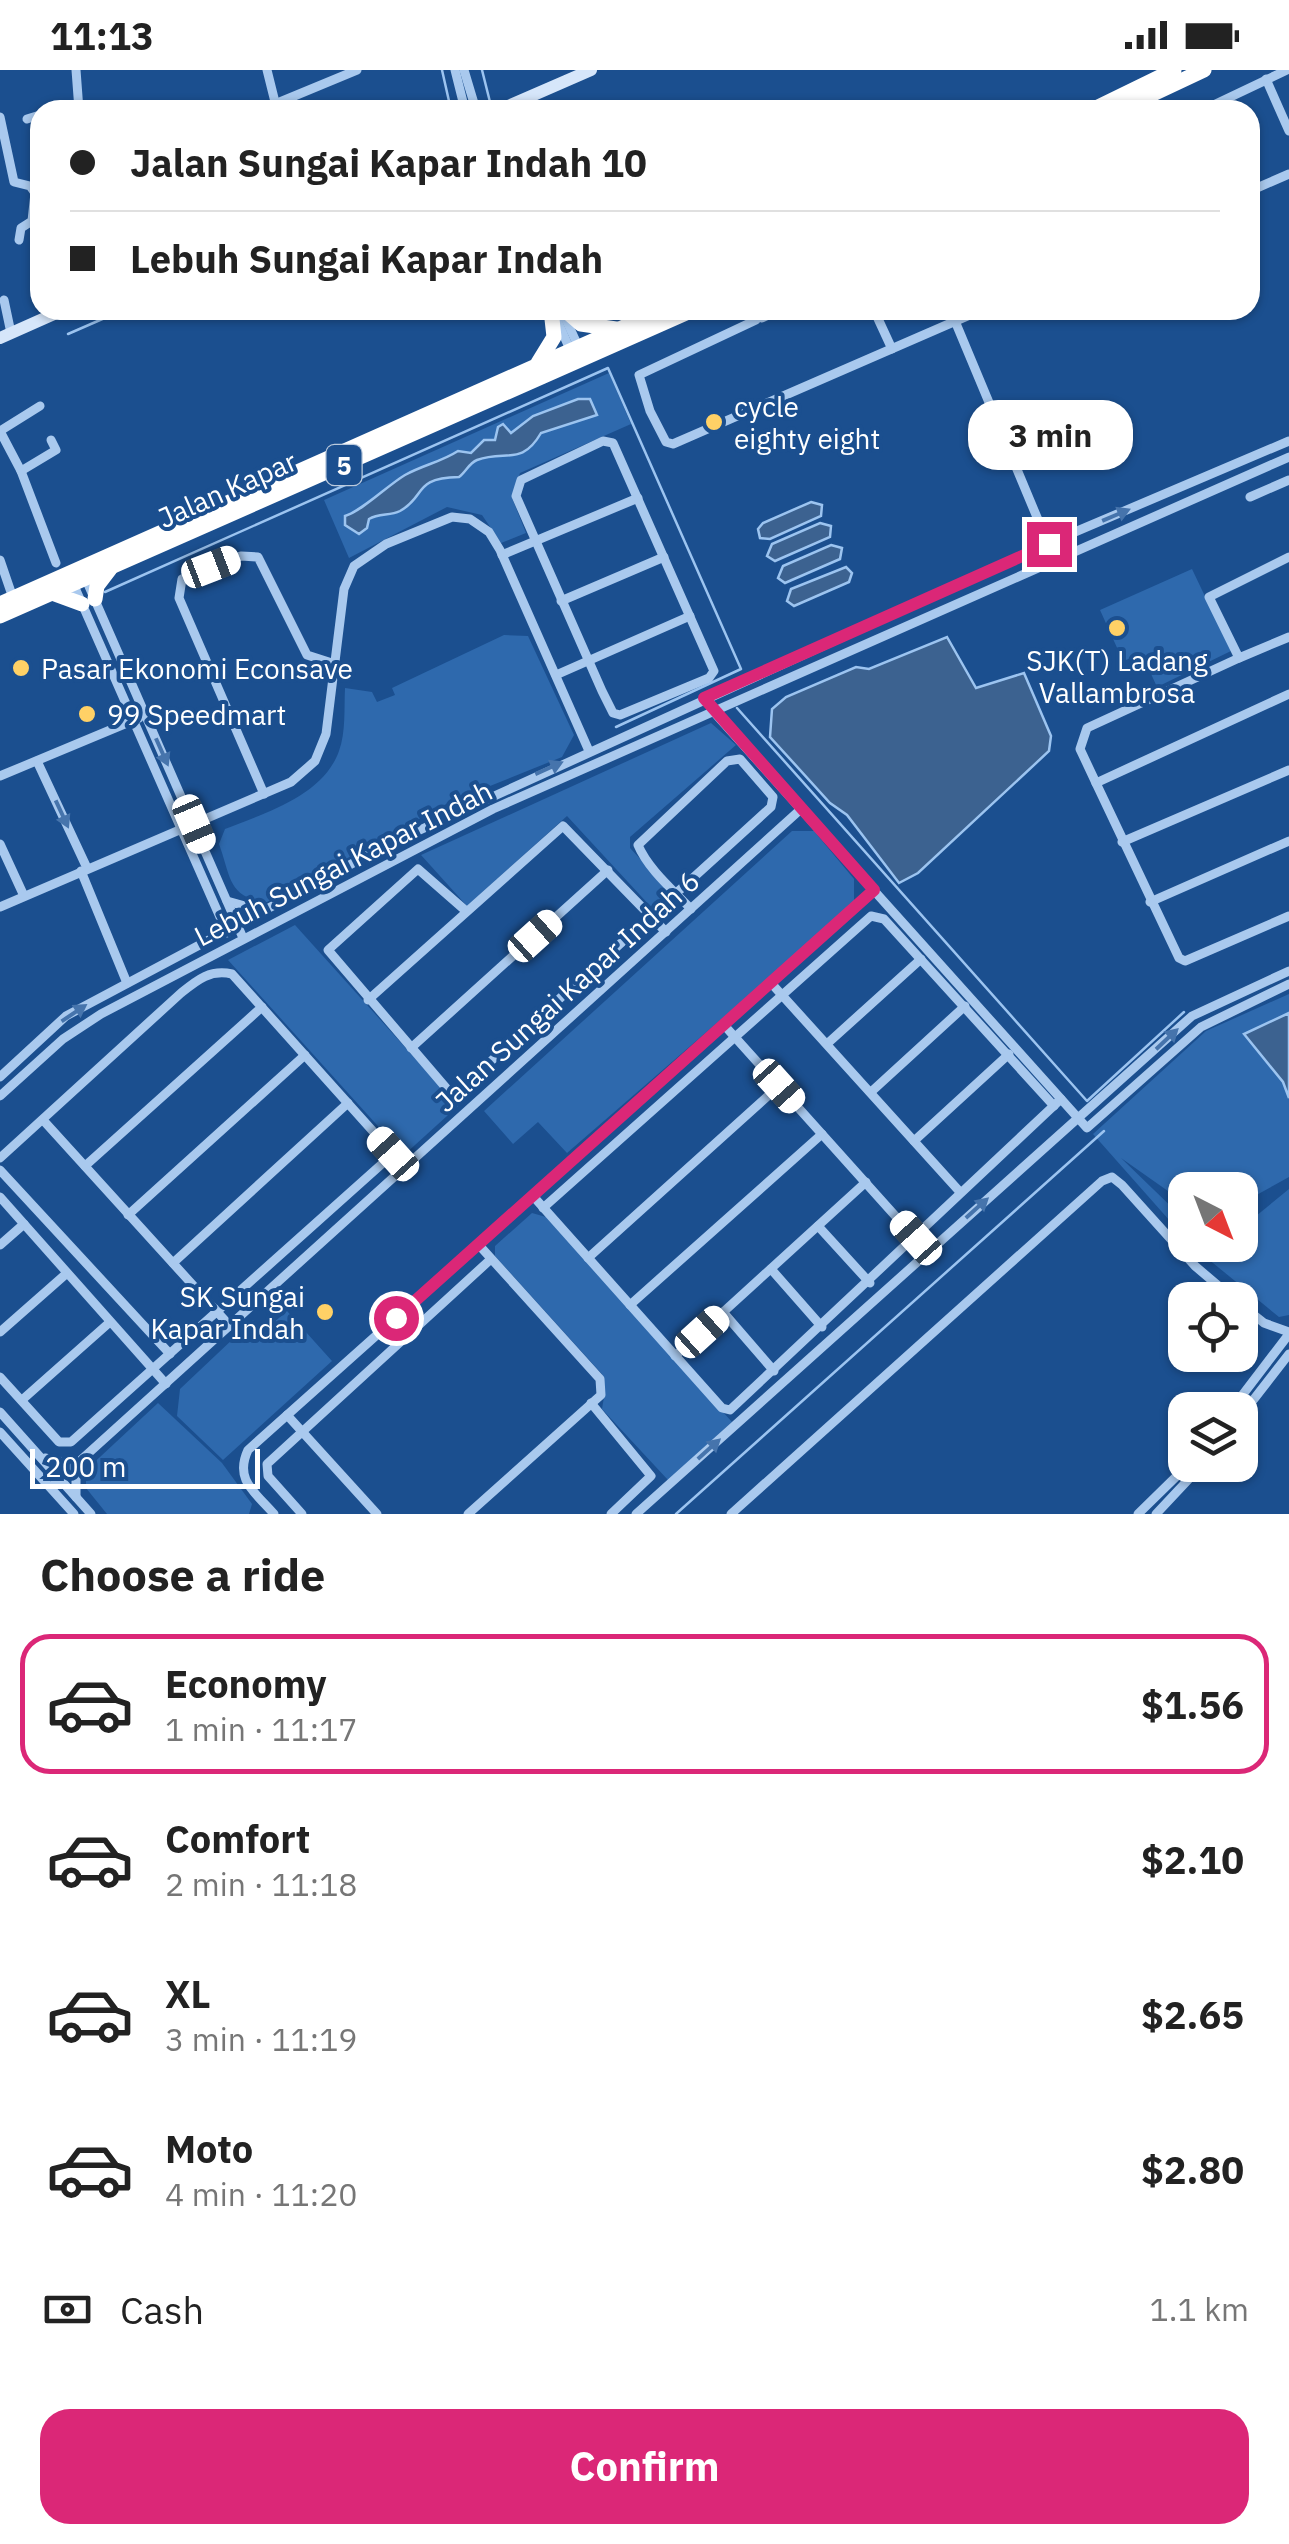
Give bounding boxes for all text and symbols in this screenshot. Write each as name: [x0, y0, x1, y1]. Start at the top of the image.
text: 11:13: [50, 11, 154, 60]
text: Jalan Sungai Kapar Indah 10: [130, 138, 647, 187]
text: Lebuh Sungai Kapar Indah: [130, 234, 603, 283]
place label: cycle eighty eight: [734, 388, 880, 457]
callout: 3 min: [966, 399, 1132, 469]
marker: cycle eighty eight: [703, 411, 725, 433]
text: 3 min: [1009, 414, 1092, 456]
street label: Jalan Kapar: [152, 442, 302, 536]
road number: 5: [326, 445, 362, 485]
one-way arrow: [1101, 507, 1131, 523]
route end: [1027, 522, 1072, 567]
car: [178, 542, 244, 592]
marker: SJK(T) Ladang Vallambrosa: [1106, 617, 1128, 639]
place label: SJK(T) Ladang Vallambrosa: [1026, 642, 1208, 711]
place label: Pasar Ekonomi Econsave: [41, 650, 353, 687]
marker: Pasar Ekonomi Econsave: [10, 657, 32, 679]
place label: 99 Speedmart: [107, 696, 286, 733]
marker: 99 Speedmart: [76, 703, 98, 725]
one-way arrow: [154, 737, 170, 767]
one-way arrow: [535, 760, 564, 777]
street label: Lebuh Sungai Kapar Indah: [188, 772, 498, 954]
car: [168, 791, 220, 857]
one-way arrow: [54, 800, 70, 829]
street label: Jalan Sungai Kapar Indah 6: [427, 862, 707, 1120]
car: [503, 905, 567, 967]
one-way arrow: [60, 1004, 87, 1023]
one-way arrow: [1154, 1028, 1178, 1051]
car: [748, 1054, 810, 1118]
car: [362, 1122, 424, 1186]
north arrow: [1168, 1172, 1258, 1262]
map controls: [1168, 1172, 1258, 1482]
one-way arrow: [964, 1198, 989, 1220]
car: [885, 1206, 947, 1270]
place label: SK Sungai Kapar Indah: [150, 1278, 305, 1347]
button: locate: [1168, 1282, 1258, 1372]
route start: [374, 1296, 419, 1341]
marker: SK Sungai Kapar Indah: [314, 1301, 336, 1323]
car: [670, 1301, 734, 1363]
button: layers: [1168, 1392, 1258, 1482]
one-way arrow: [697, 1438, 721, 1461]
scale bar: [30, 1444, 260, 1488]
text: 200 m: [45, 1448, 126, 1485]
text: Choose a ride: [40, 1545, 325, 1603]
icon: car: [45, 1659, 135, 1749]
text: Economy: [165, 1659, 327, 1708]
text: $1.56: [1141, 1680, 1244, 1729]
text: 1 min · 11:17: [165, 1708, 358, 1750]
icon: car: [45, 1814, 135, 1904]
text: Comfort: [165, 1814, 310, 1863]
text: $2.10: [1141, 1835, 1244, 1884]
text: 2 min · 11:18: [165, 1863, 358, 1905]
icon: car: [45, 1969, 135, 2059]
text: XL: [165, 1969, 211, 2018]
text: $2.65: [1141, 1990, 1244, 2039]
text: 3 min · 11:19: [165, 2018, 358, 2060]
icon: car: [45, 2124, 135, 2214]
text: Moto: [165, 2124, 253, 2173]
text: $2.80: [1141, 2145, 1244, 2194]
text: 4 min · 11:20: [165, 2173, 358, 2215]
icon: cash: [40, 2282, 95, 2337]
text: Cash: [120, 2285, 204, 2334]
text: 1.1 km: [1150, 2288, 1249, 2330]
button: Confirm: [40, 2409, 1249, 2524]

